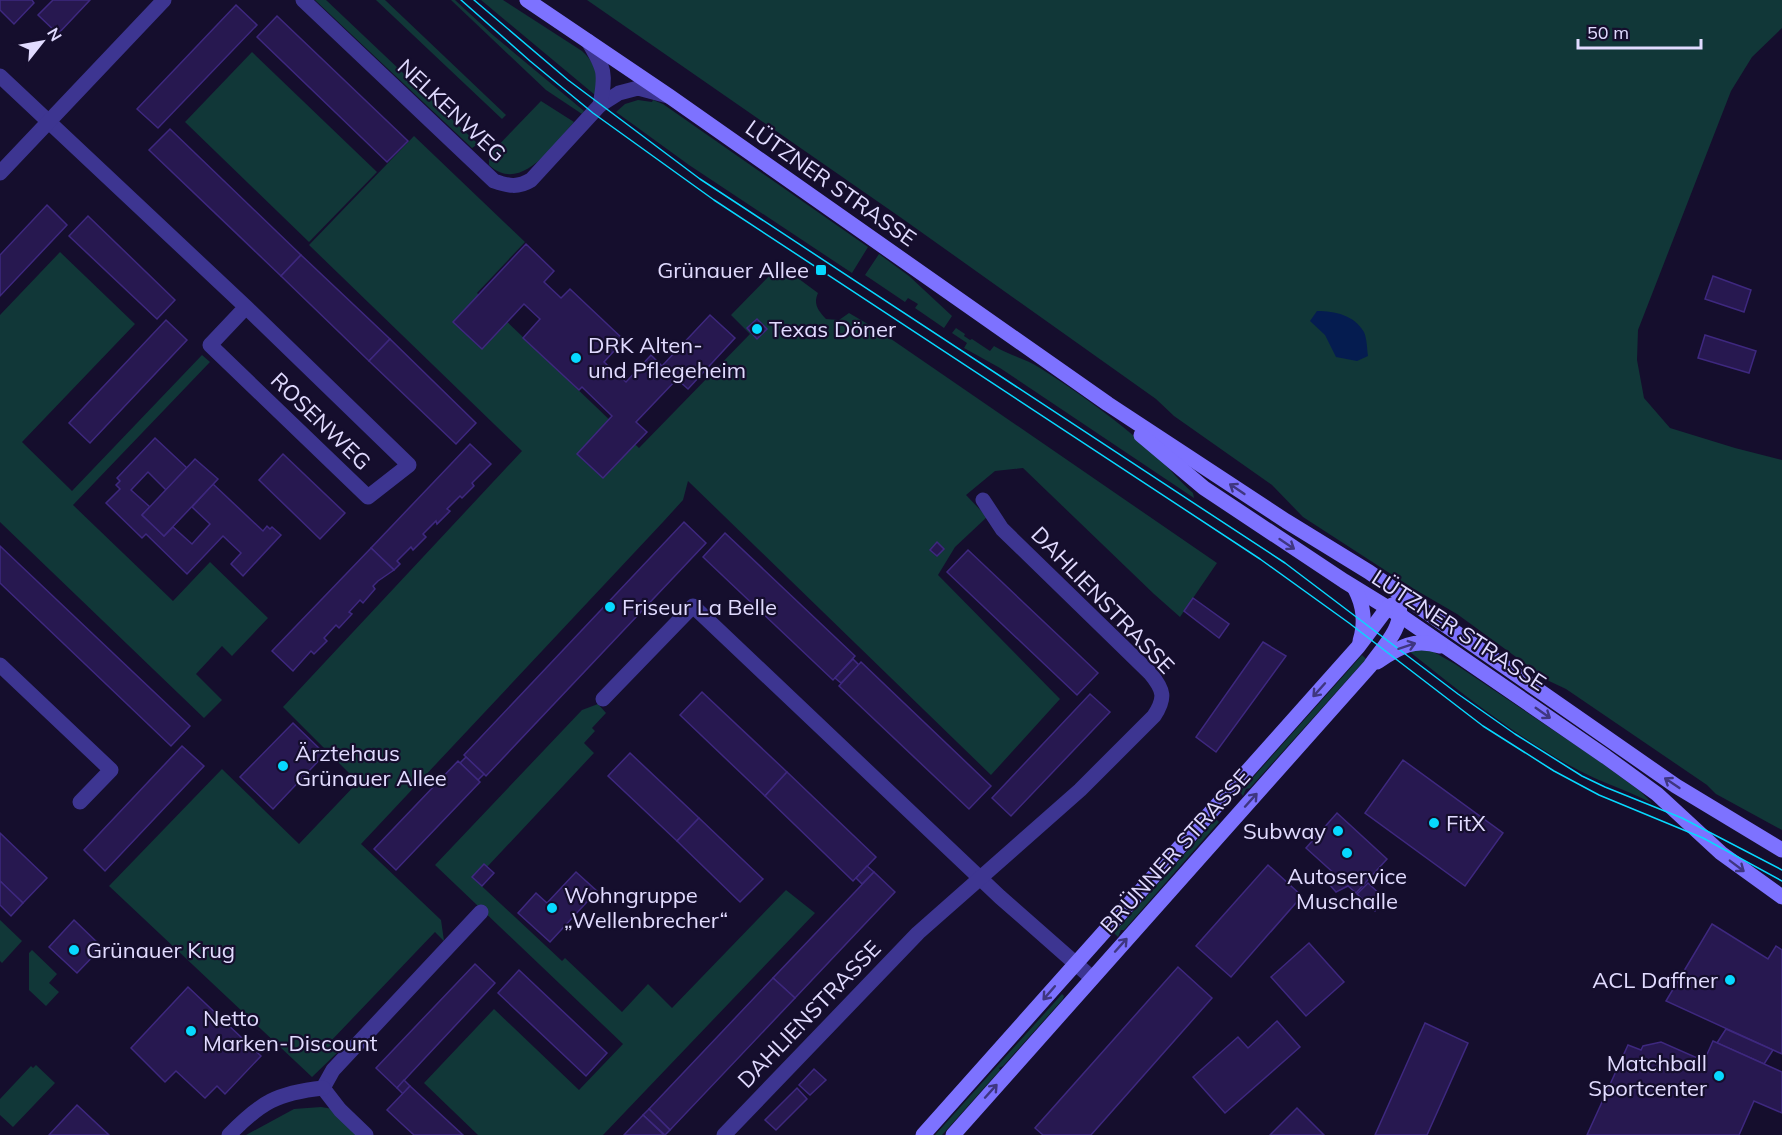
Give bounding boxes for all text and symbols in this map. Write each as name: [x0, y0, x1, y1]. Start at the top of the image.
north arrow: [12, 12, 72, 72]
scale bar: [1578, 12, 1701, 50]
text: 50 m: [1587, 21, 1629, 44]
text: N: [43, 24, 67, 45]
street label: NELKENWEG: [392, 53, 512, 167]
street label: LÜTZNER STRASSE: [740, 114, 922, 252]
place label: Grünauer Allee: [657, 256, 809, 284]
marker: Grünauer Allee: [814, 263, 828, 277]
place label: Texas Döner: [769, 315, 896, 343]
marker: Texas Döner: [750, 322, 764, 336]
place label: DRK Alten- und Pflegeheim: [588, 331, 746, 384]
marker: DRK Alten- und Pflegeheim: [569, 351, 583, 365]
street label: ROSENWEG: [265, 366, 377, 476]
one-way arrow: [1229, 483, 1246, 495]
street label: DAHLIENSTRASSE: [1025, 520, 1181, 680]
one-way arrow: [1279, 538, 1295, 550]
street label: LÜTZNER STRASSE: [1367, 563, 1551, 697]
place label: Friseur La Belle: [622, 593, 777, 621]
marker: Friseur La Belle: [603, 600, 617, 614]
one-way arrow: [1397, 639, 1416, 650]
one-way arrow: [1312, 683, 1326, 698]
one-way arrow: [1534, 707, 1550, 719]
place label: Ärztehaus Grünauer Allee: [295, 739, 447, 792]
marker: Ärztehaus Grünauer Allee: [276, 759, 290, 773]
street label: BRÜNNER STRASSE: [1094, 763, 1256, 939]
one-way arrow: [1664, 777, 1680, 789]
one-way arrow: [1243, 792, 1257, 808]
place label: FitX: [1446, 809, 1486, 837]
marker: FitX: [1427, 816, 1441, 830]
place label: Subway: [1243, 817, 1326, 845]
marker: Subway: [1331, 824, 1345, 838]
marker: Autoservice Muschalle: [1340, 846, 1354, 860]
one-way arrow: [1729, 860, 1745, 872]
place label: Autoservice Muschalle: [1287, 862, 1407, 915]
place label: Wohngruppe „Wellenbrecher“: [564, 881, 728, 934]
marker: Wohngruppe „Wellenbrecher“: [545, 901, 559, 915]
street label: DAHLIENSTRASSE: [731, 934, 887, 1094]
place label: Grünauer Krug: [86, 936, 235, 964]
one-way arrow: [1114, 938, 1128, 953]
marker: Grünauer Krug: [67, 943, 81, 957]
place label: ACL Daffner: [1592, 966, 1718, 994]
marker: ACL Daffner: [1723, 973, 1737, 987]
one-way arrow: [1042, 985, 1056, 1000]
place label: Netto Marken-Discount: [203, 1004, 378, 1057]
marker: Netto Marken-Discount: [184, 1024, 198, 1038]
place label: Matchball Sportcenter: [1588, 1049, 1707, 1102]
marker: Matchball Sportcenter: [1712, 1069, 1726, 1083]
one-way arrow: [985, 1083, 998, 1099]

